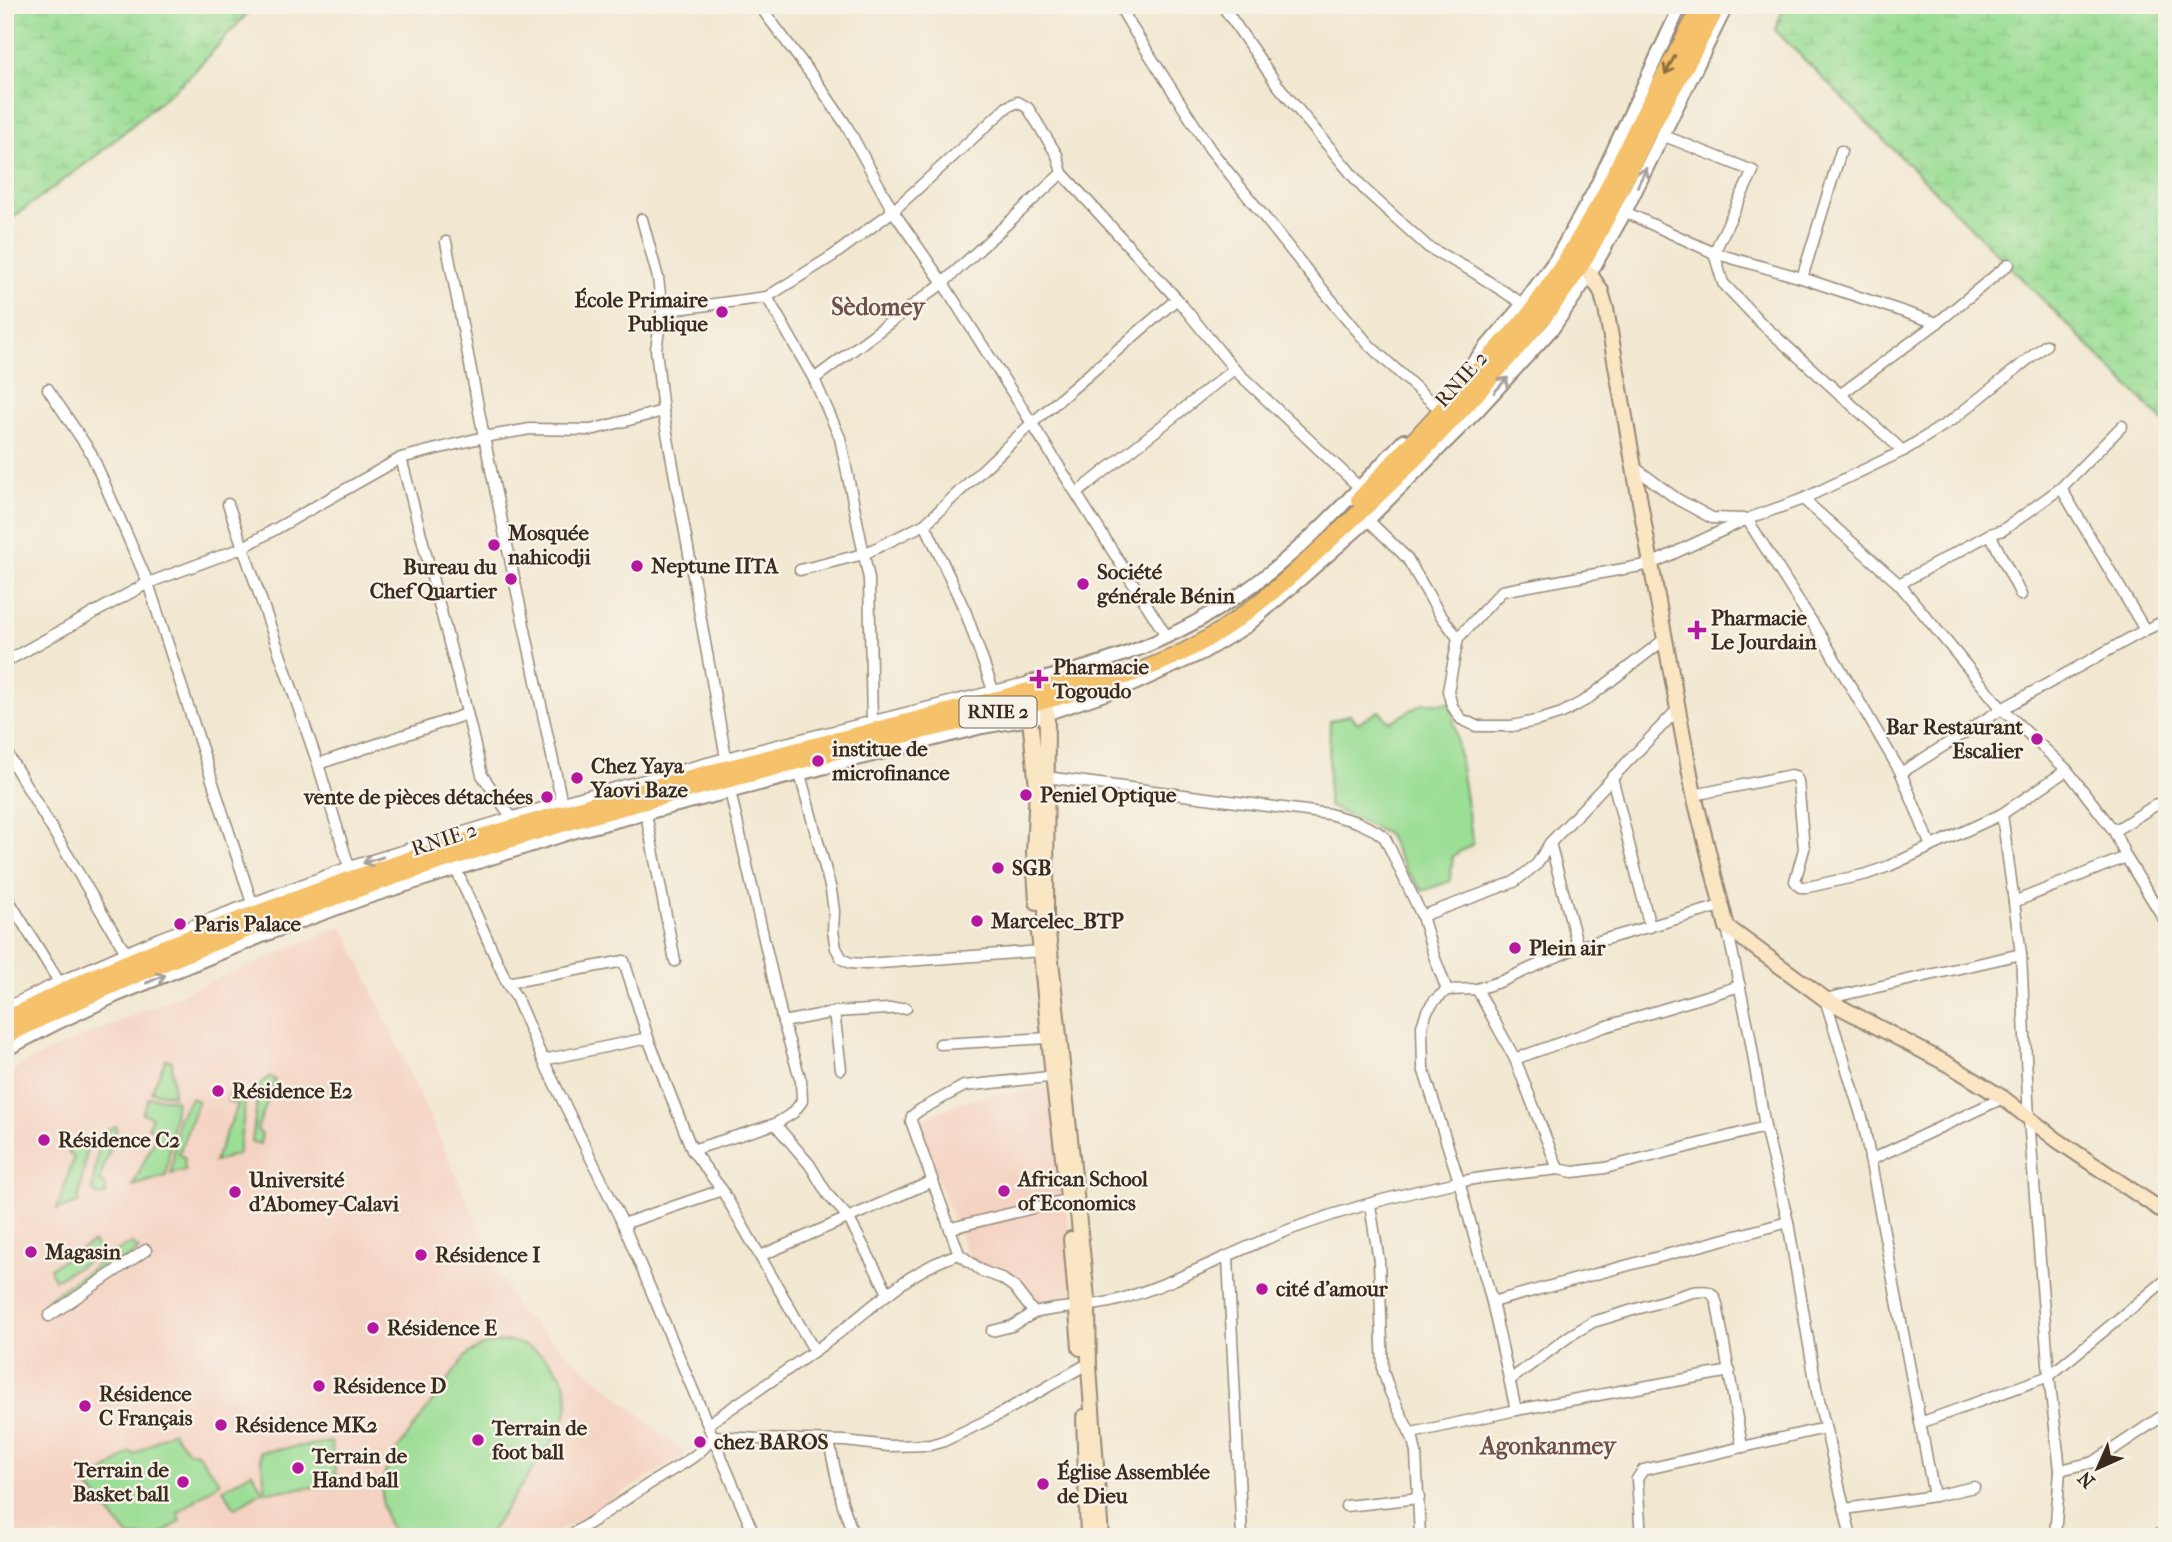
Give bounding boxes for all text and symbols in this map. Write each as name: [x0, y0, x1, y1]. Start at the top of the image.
one-way arrow: [1663, 55, 1677, 75]
one-way arrow: [1636, 167, 1649, 188]
place label: École Primaire Publique: [575, 287, 709, 336]
district label: Sèdomey: [831, 293, 926, 321]
marker: École Primaire Publique: [714, 304, 730, 320]
street label: RNIE 2: [1430, 346, 1493, 412]
one-way arrow: [1493, 376, 1509, 394]
place label: Mosquée nahicodji: [507, 521, 591, 569]
marker: Mosquée nahicodji: [486, 537, 502, 553]
place label: Neptune IITA: [651, 554, 780, 578]
place label: Bureau du Chef Quartier: [370, 555, 498, 603]
marker: Neptune IITA: [629, 558, 645, 574]
place label: Société générale Bénin: [1097, 560, 1236, 608]
marker: Bureau du Chef Quartier: [503, 571, 519, 587]
marker: Société générale Bénin: [1075, 576, 1091, 592]
place label: Pharmacie Le Jourdain: [1711, 606, 1817, 654]
marker: Pharmacie Le Jourdain: [1689, 622, 1705, 638]
place label: Pharmacie Togoudo: [1052, 655, 1150, 703]
marker: Pharmacie Togoudo: [1031, 671, 1047, 687]
road number: RNIE 2: [960, 696, 1036, 727]
place label: Bar Restaurant Escalier: [1886, 715, 2024, 763]
marker: Bar Restaurant Escalier: [2029, 731, 2045, 747]
place label: institue de microfinance: [831, 737, 950, 785]
marker: institue de microfinance: [810, 753, 826, 769]
place label: Chez Yaya Yaovi Baze: [590, 754, 688, 802]
marker: Chez Yaya Yaovi Baze: [569, 770, 585, 786]
place label: Peniel Optique: [1040, 783, 1177, 807]
place label: vente de pièces détachées: [303, 785, 533, 809]
marker: Peniel Optique: [1018, 787, 1034, 803]
marker: vente de pièces détachées: [539, 789, 555, 805]
street label: RNIE 2: [408, 817, 480, 861]
one-way arrow: [362, 854, 384, 867]
place label: SGB: [1012, 856, 1051, 880]
marker: SGB: [990, 860, 1006, 876]
place label: Marcelec_BTP: [990, 909, 1124, 933]
place label: Paris Palace: [194, 912, 302, 936]
marker: Marcelec_BTP: [969, 913, 985, 929]
marker: Paris Palace: [172, 916, 188, 932]
place label: Plein air: [1529, 936, 1607, 960]
marker: Plein air: [1507, 940, 1523, 956]
one-way arrow: [144, 972, 166, 985]
place label: Résidence E2: [232, 1079, 353, 1103]
marker: Résidence E2: [210, 1083, 226, 1099]
place label: Résidence C2: [58, 1128, 180, 1152]
marker: Résidence C2: [36, 1132, 52, 1148]
place label: African School of Economics: [1016, 1167, 1148, 1215]
place label: Université d'Abomey-Calavi: [248, 1168, 400, 1216]
marker: African School of Economics: [996, 1183, 1012, 1199]
marker: Université d'Abomey-Calavi: [227, 1184, 243, 1200]
place label: Magasin: [44, 1240, 122, 1264]
place label: Résidence I: [435, 1243, 541, 1267]
marker: Magasin: [23, 1244, 39, 1260]
marker: Résidence I: [413, 1247, 429, 1263]
place label: cité d'amour: [1276, 1277, 1389, 1301]
marker: cité d'amour: [1254, 1281, 1270, 1297]
place label: Résidence E: [387, 1316, 497, 1340]
marker: Résidence E: [365, 1320, 381, 1336]
place label: Résidence D: [333, 1374, 446, 1398]
marker: Résidence D: [311, 1378, 327, 1394]
place label: Résidence C Français: [99, 1382, 193, 1431]
marker: Résidence C Français: [77, 1398, 93, 1414]
place label: Résidence MK2: [235, 1413, 378, 1437]
place label: Terrain de foot ball: [491, 1416, 588, 1464]
marker: Résidence MK2: [213, 1417, 229, 1433]
place label: chez BAROS: [714, 1430, 829, 1454]
marker: Terrain de foot ball: [470, 1432, 486, 1448]
district label: Agonkanmey: [1478, 1432, 1617, 1460]
marker: chez BAROS: [692, 1434, 708, 1450]
north arrow: [2064, 1434, 2134, 1504]
place label: Terrain de Hand ball: [311, 1444, 408, 1492]
place label: Terrain de Basket ball: [73, 1458, 170, 1506]
place label: Église Assemblée de Dieu: [1057, 1459, 1210, 1508]
marker: Terrain de Hand ball: [290, 1460, 306, 1476]
text: N: [2073, 1466, 2100, 1492]
marker: Terrain de Basket ball: [175, 1474, 191, 1490]
marker: Église Assemblée de Dieu: [1035, 1476, 1051, 1492]

